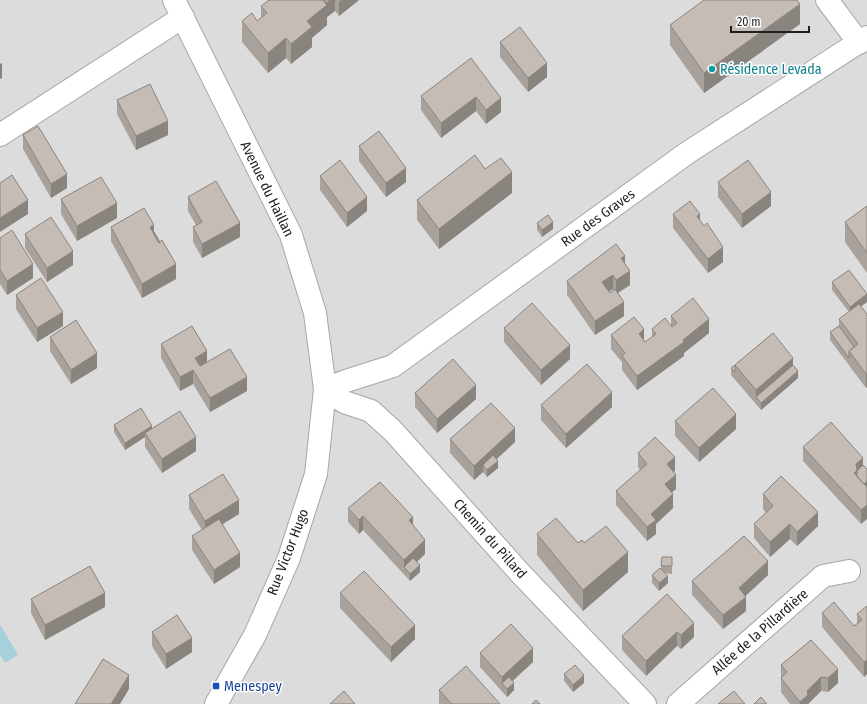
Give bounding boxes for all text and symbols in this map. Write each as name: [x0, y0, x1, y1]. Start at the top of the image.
scale bar: [731, 8, 809, 34]
text: 20 m: [737, 15, 761, 29]
place label: Résidence Levada: [720, 61, 822, 78]
marker: Résidence Levada: [707, 64, 717, 74]
street label: Avenue du Haillan: [237, 139, 297, 239]
street label: Rue des Graves: [558, 186, 638, 250]
street label: Chemin du Pillard: [450, 496, 530, 582]
street label: Rue Victor Hugo: [264, 506, 312, 598]
street label: Allée de la Pillardière: [708, 585, 812, 678]
place label: Menespey: [224, 678, 282, 695]
marker: Menespey: [211, 681, 221, 691]

